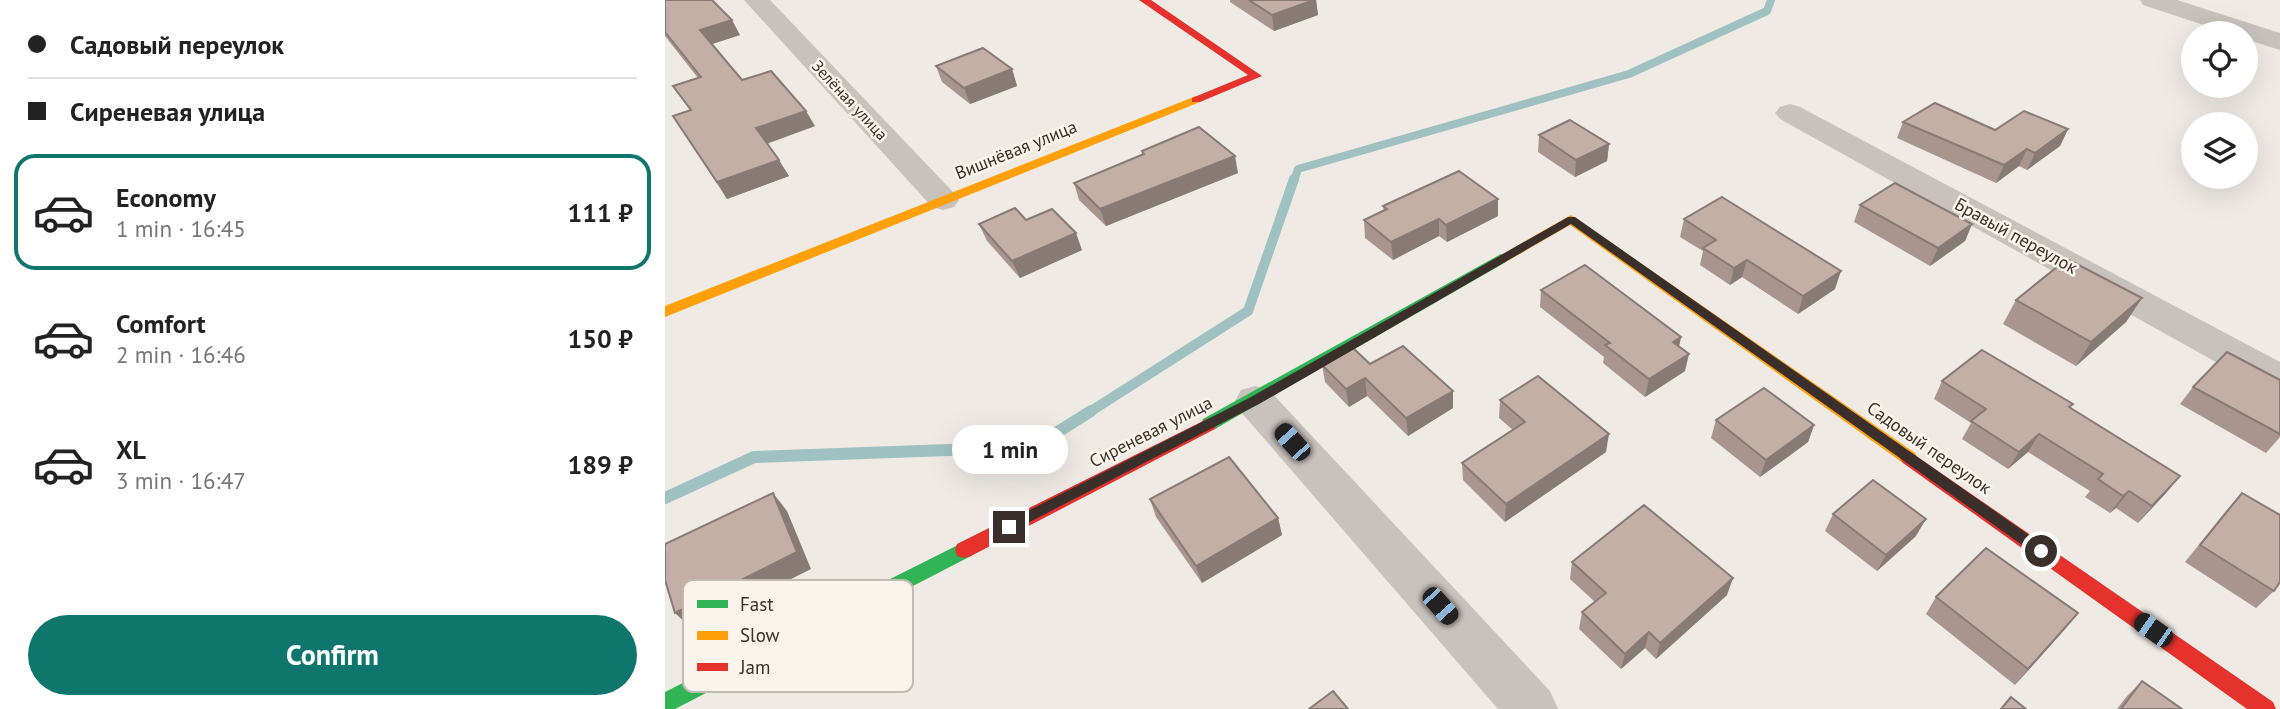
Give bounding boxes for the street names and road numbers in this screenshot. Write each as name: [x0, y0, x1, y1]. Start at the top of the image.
street label: Зелёная улица: [808, 56, 892, 144]
street label: Вишнёвая улица: [951, 115, 1080, 184]
street label: Бравый переулок: [1951, 192, 2082, 279]
street label: Сиреневая улица: [1085, 391, 1216, 472]
street label: Садовый переулок: [1863, 396, 1996, 499]

